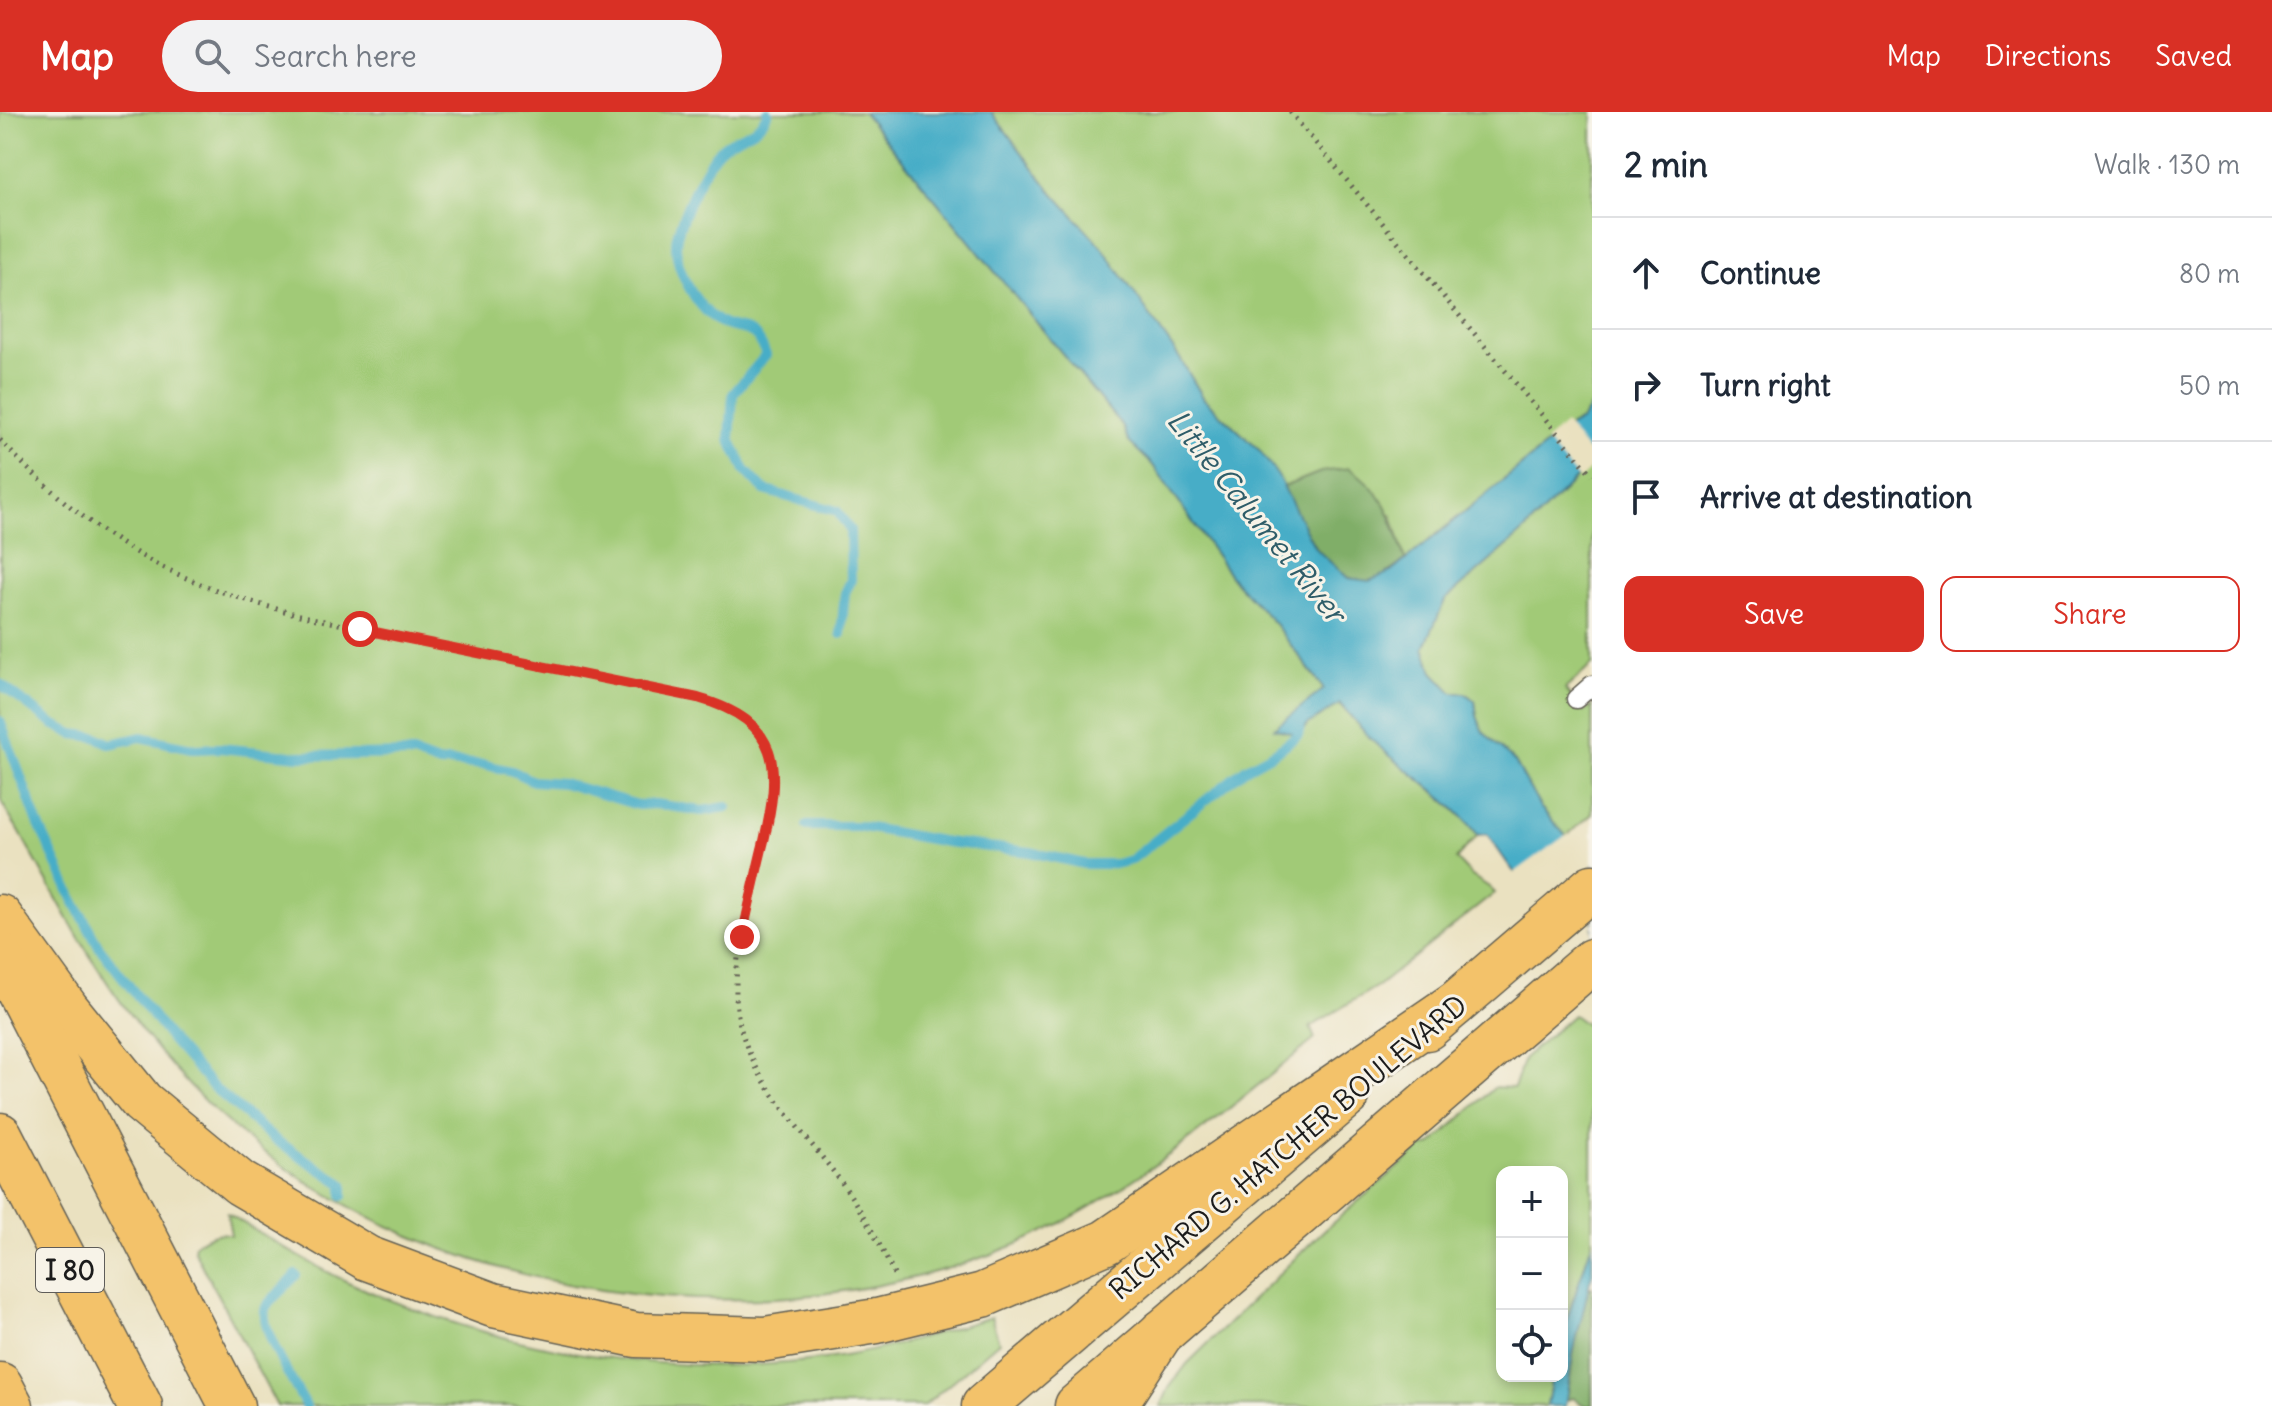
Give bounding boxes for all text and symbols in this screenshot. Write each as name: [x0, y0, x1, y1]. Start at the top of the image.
search box: [162, 20, 722, 92]
text: Map: [40, 33, 114, 80]
icon: search: [190, 34, 234, 78]
text: Search here: [254, 37, 417, 75]
text: Map: [1886, 38, 1941, 74]
text: Directions: [1985, 38, 2111, 74]
text: Saved: [2155, 38, 2232, 74]
text: 2 min: [1624, 143, 1708, 186]
text: Walk · 130 m: [2094, 148, 2240, 181]
icon: ahead: [1624, 251, 1668, 295]
text: Continue: [1700, 254, 1821, 292]
text: 80 m: [2179, 257, 2240, 290]
icon: right: [1624, 363, 1668, 407]
text: Turn right: [1700, 366, 1831, 404]
text: 50 m: [2179, 369, 2240, 402]
water label: Little Calumet River: [1160, 402, 1357, 633]
icon: arrive: [1624, 475, 1668, 519]
text: Arrive at destination: [1700, 478, 1972, 516]
button: Save: [1624, 576, 1924, 652]
button: Share: [1940, 576, 2240, 652]
route start: [342, 611, 378, 647]
route end: [724, 919, 760, 955]
street label: RICHARD G. HATCHER BOULEVARD: [1102, 987, 1474, 1307]
map controls: [1496, 1166, 1568, 1382]
button: +: [1496, 1166, 1568, 1238]
button: −: [1496, 1238, 1568, 1310]
road number: I 80: [36, 1248, 104, 1292]
button: locate: [1496, 1310, 1568, 1382]

